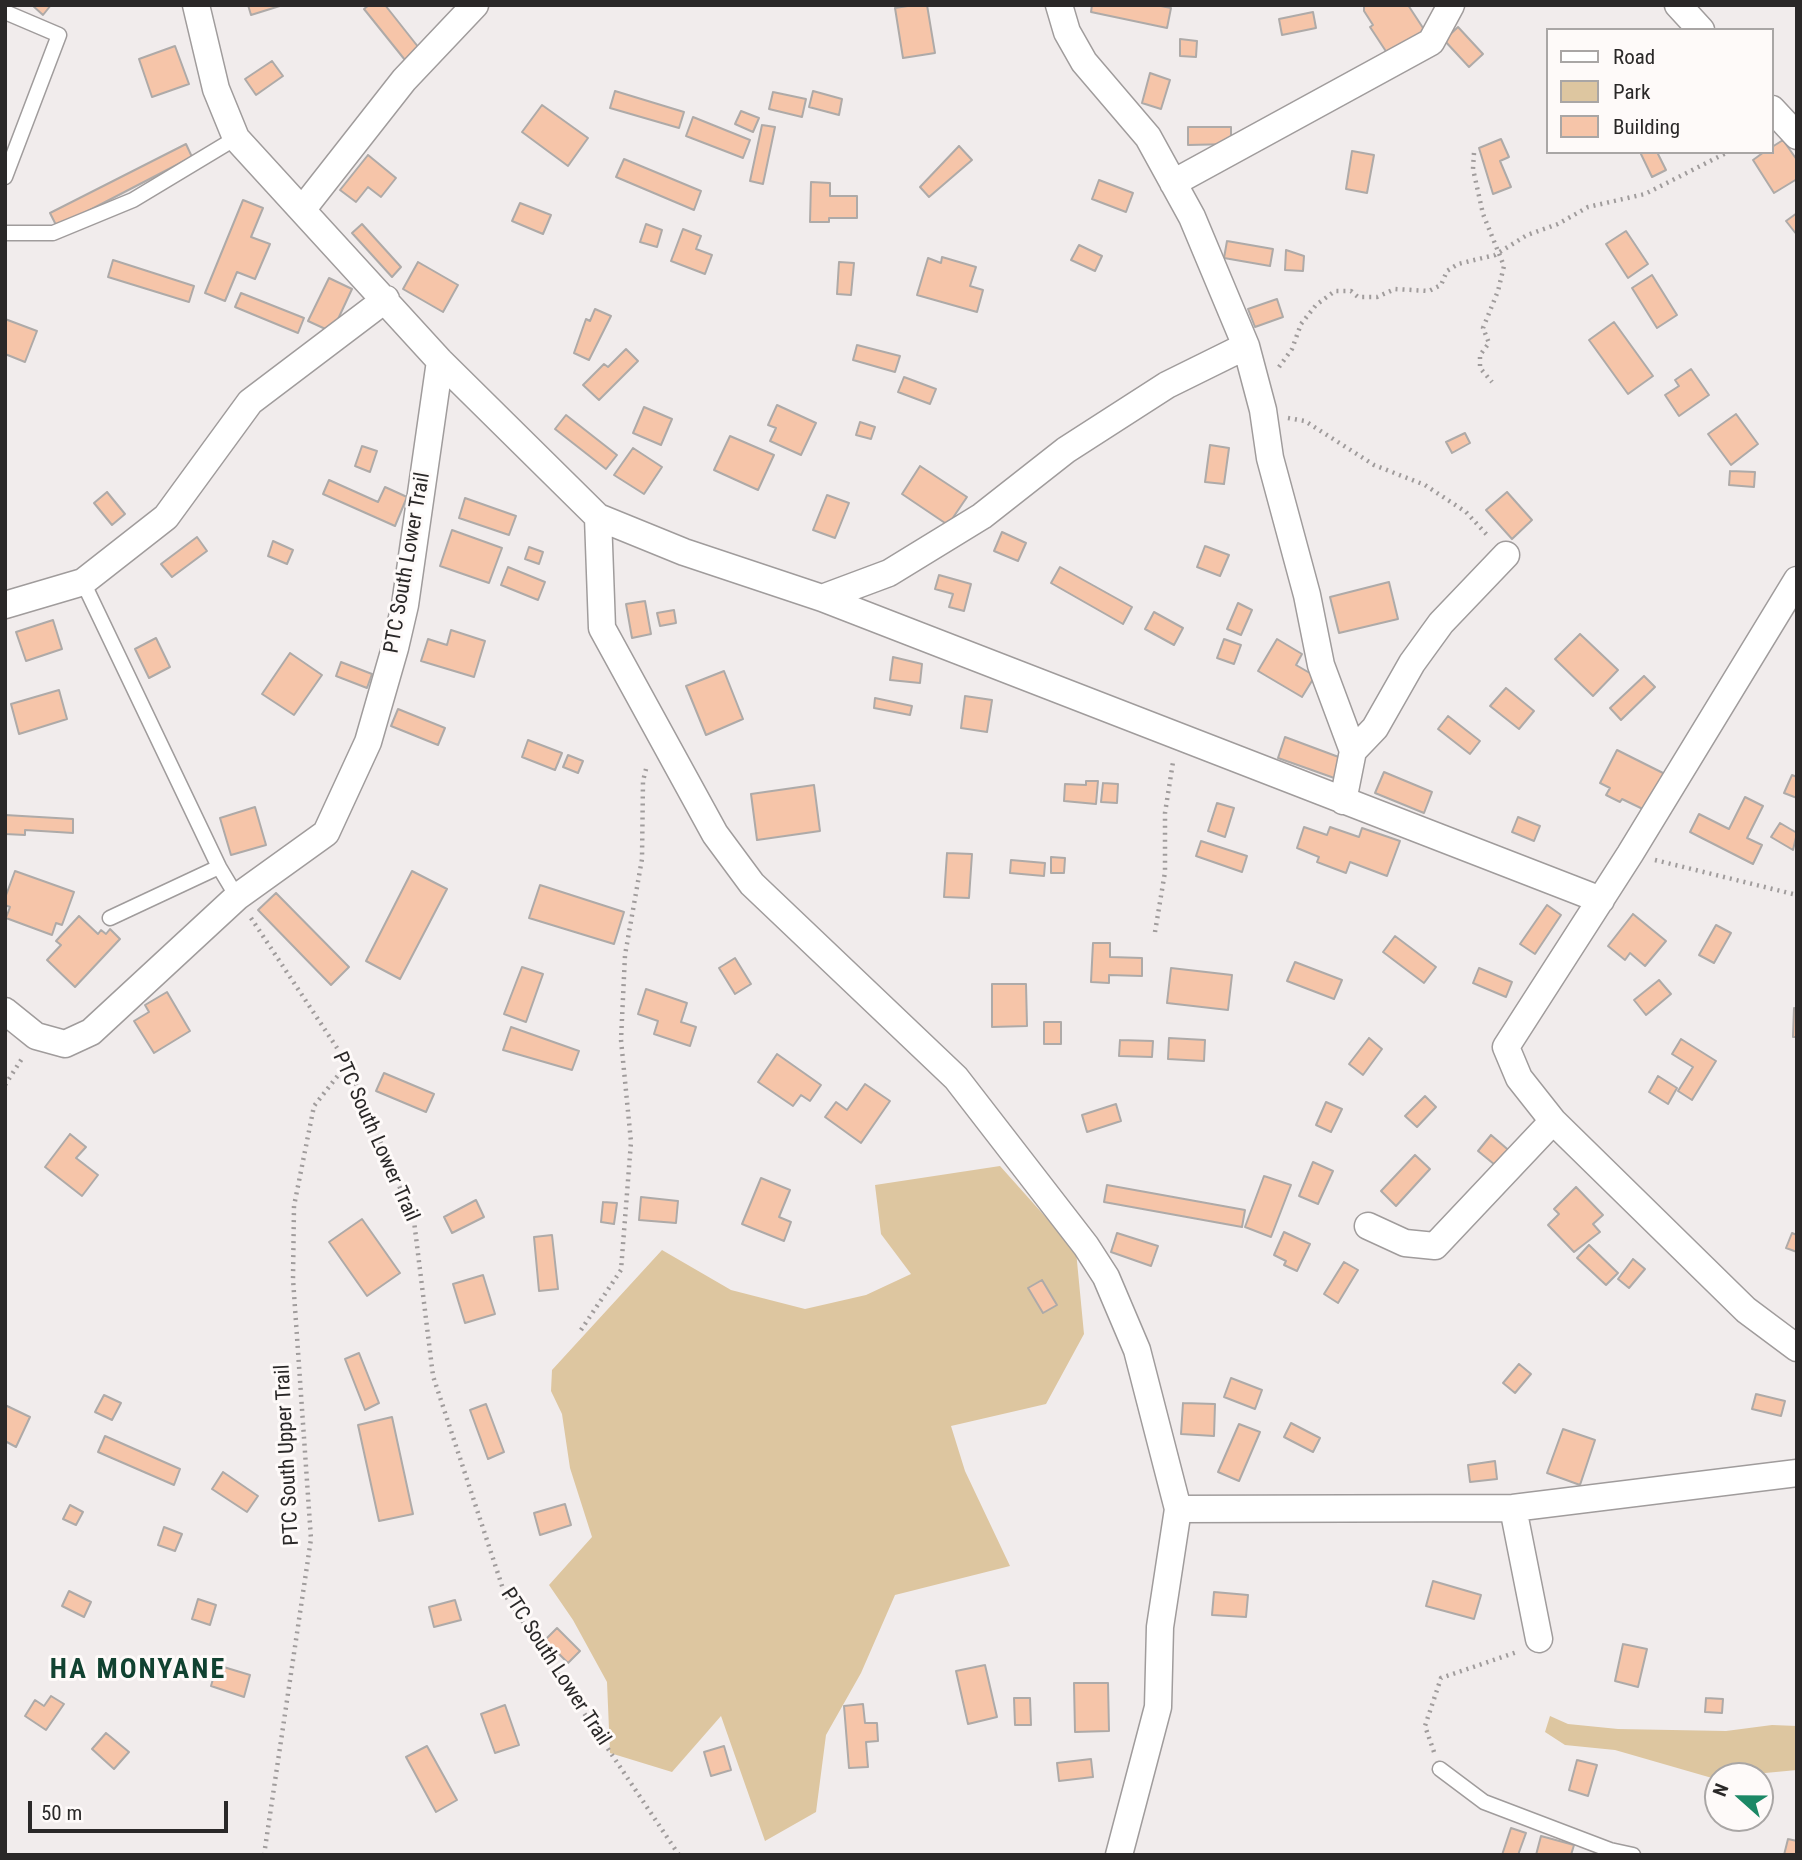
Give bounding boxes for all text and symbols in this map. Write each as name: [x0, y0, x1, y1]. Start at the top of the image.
legend: [1546, 28, 1774, 154]
text: Road: [1613, 45, 1655, 69]
text: Park: [1613, 80, 1650, 104]
text: Building: [1613, 115, 1680, 139]
street label: PTC South Lower Trail: [380, 471, 436, 655]
street label: PTC South Lower Trail: [326, 1048, 424, 1226]
street label: PTC South Upper Trail: [271, 1364, 305, 1546]
street label: PTC South Lower Trail: [495, 1583, 615, 1751]
district label: HA MONYANE: [51, 1654, 225, 1688]
north arrow: [1704, 1762, 1774, 1832]
text: N: [1708, 1780, 1734, 1800]
scale bar: [32, 1786, 231, 1830]
text: 50 m: [41, 1801, 82, 1825]

